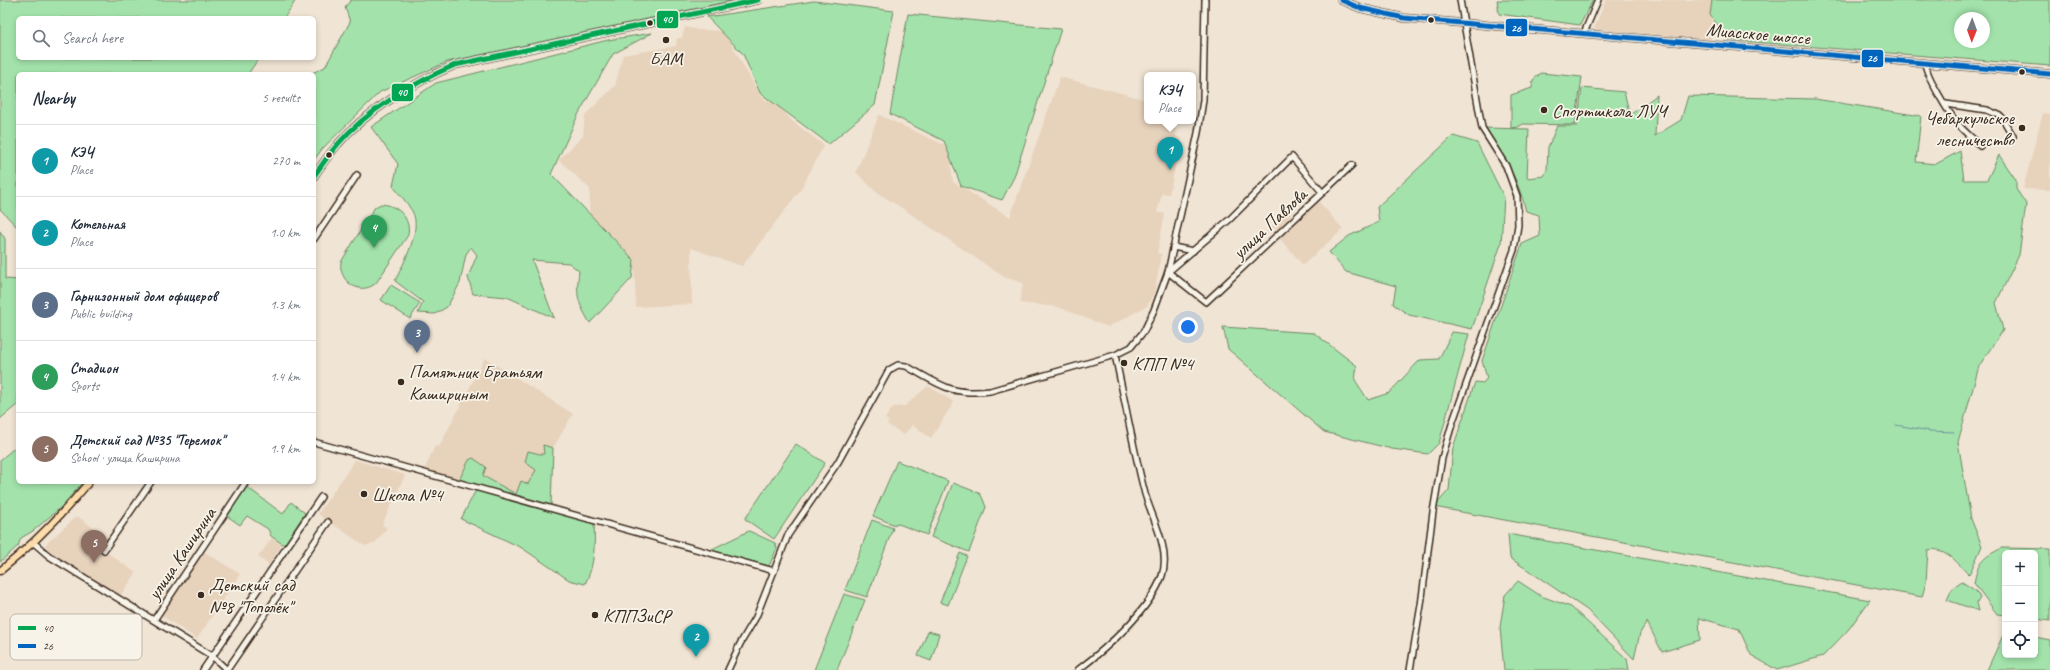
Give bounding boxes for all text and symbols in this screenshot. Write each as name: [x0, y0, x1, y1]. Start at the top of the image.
line badge: 40: [656, 10, 679, 29]
text: 40: [662, 12, 673, 26]
north arrow: [1954, 12, 1990, 48]
unlabelled marker: [1426, 15, 1436, 25]
search box: [16, 16, 316, 60]
unlabelled marker: [645, 18, 655, 28]
line badge: 26: [1505, 18, 1528, 37]
street label: Миасское шоссе: [1705, 18, 1812, 51]
text: 26: [1511, 21, 1522, 35]
icon: search: [30, 27, 52, 49]
text: Search here: [62, 29, 123, 48]
marker: БАМ: [661, 35, 671, 45]
place label: БАМ: [650, 47, 684, 71]
line badge: 26: [1861, 49, 1884, 68]
text: 26: [1867, 51, 1878, 65]
unlabelled marker: [2017, 67, 2027, 77]
popup: [1144, 72, 1196, 124]
text: КЭЧ: [1158, 81, 1182, 100]
line badge: 40: [391, 83, 414, 102]
text: 40: [397, 85, 408, 99]
text: Nearby: [32, 88, 75, 109]
text: 5 results: [262, 90, 300, 106]
place label: Спортшкола ЛУЧ: [1552, 99, 1669, 123]
text: Place: [1158, 100, 1181, 116]
marker: Спортшкола ЛУЧ: [1539, 105, 1549, 115]
place label: Чебаркульское лесничество: [1925, 106, 2016, 152]
marker: Чебаркульское лесничество: [2017, 123, 2027, 133]
pin: 1: [1157, 137, 1183, 170]
text: КЭЧ: [70, 143, 93, 162]
unlabelled marker: [324, 150, 334, 160]
text: 1: [42, 153, 48, 169]
text: 270 m: [272, 153, 300, 169]
text: Place: [70, 162, 93, 178]
street label: улица Павлова: [1227, 182, 1314, 265]
text: Котельная: [70, 215, 125, 234]
pin: 4: [361, 215, 387, 248]
text: 2: [42, 225, 48, 241]
text: 1.0 km: [270, 225, 300, 241]
text: Place: [70, 234, 93, 250]
text: Гарнизонный дом офицеров: [70, 287, 217, 306]
text: 3: [42, 297, 48, 313]
text: 1.3 km: [270, 297, 300, 313]
text: Public building: [70, 306, 132, 322]
your location: [1178, 317, 1198, 337]
pin: 3: [404, 320, 430, 353]
place label: КПП №4: [1132, 352, 1196, 376]
marker: КПП №4: [1119, 358, 1129, 368]
text: Стадион: [70, 359, 118, 378]
place label: Памятник Братьям Кашириным: [409, 360, 543, 406]
text: 4: [42, 369, 48, 385]
text: 1.4 km: [270, 369, 300, 385]
marker: Памятник Братьям Кашириным: [396, 377, 406, 387]
text: Sports: [70, 378, 99, 394]
text: Детский сад №35 "Теремок": [70, 431, 225, 450]
text: 5: [42, 441, 48, 457]
text: 1.9 km: [270, 441, 300, 457]
text: School · улица Каширина: [70, 450, 180, 466]
place label: Школа №4: [372, 483, 445, 507]
marker: Школа №4: [359, 489, 369, 499]
street label: улица Каширина: [142, 501, 223, 605]
pin: 5: [81, 530, 107, 563]
map controls: [2002, 550, 2038, 658]
button: +: [2002, 550, 2038, 586]
place label: Детский сад №8 "Тополёк": [209, 573, 296, 619]
button: −: [2002, 586, 2038, 622]
marker: Детский сад №8 "Тополёк": [196, 590, 206, 600]
place label: КППЗиСР: [603, 604, 674, 628]
marker: КППЗиСР: [590, 610, 600, 620]
legend: [10, 614, 142, 660]
text: 40: [43, 621, 54, 635]
button: locate: [2002, 622, 2038, 658]
pin: 2: [683, 624, 709, 657]
text: 26: [43, 639, 54, 653]

